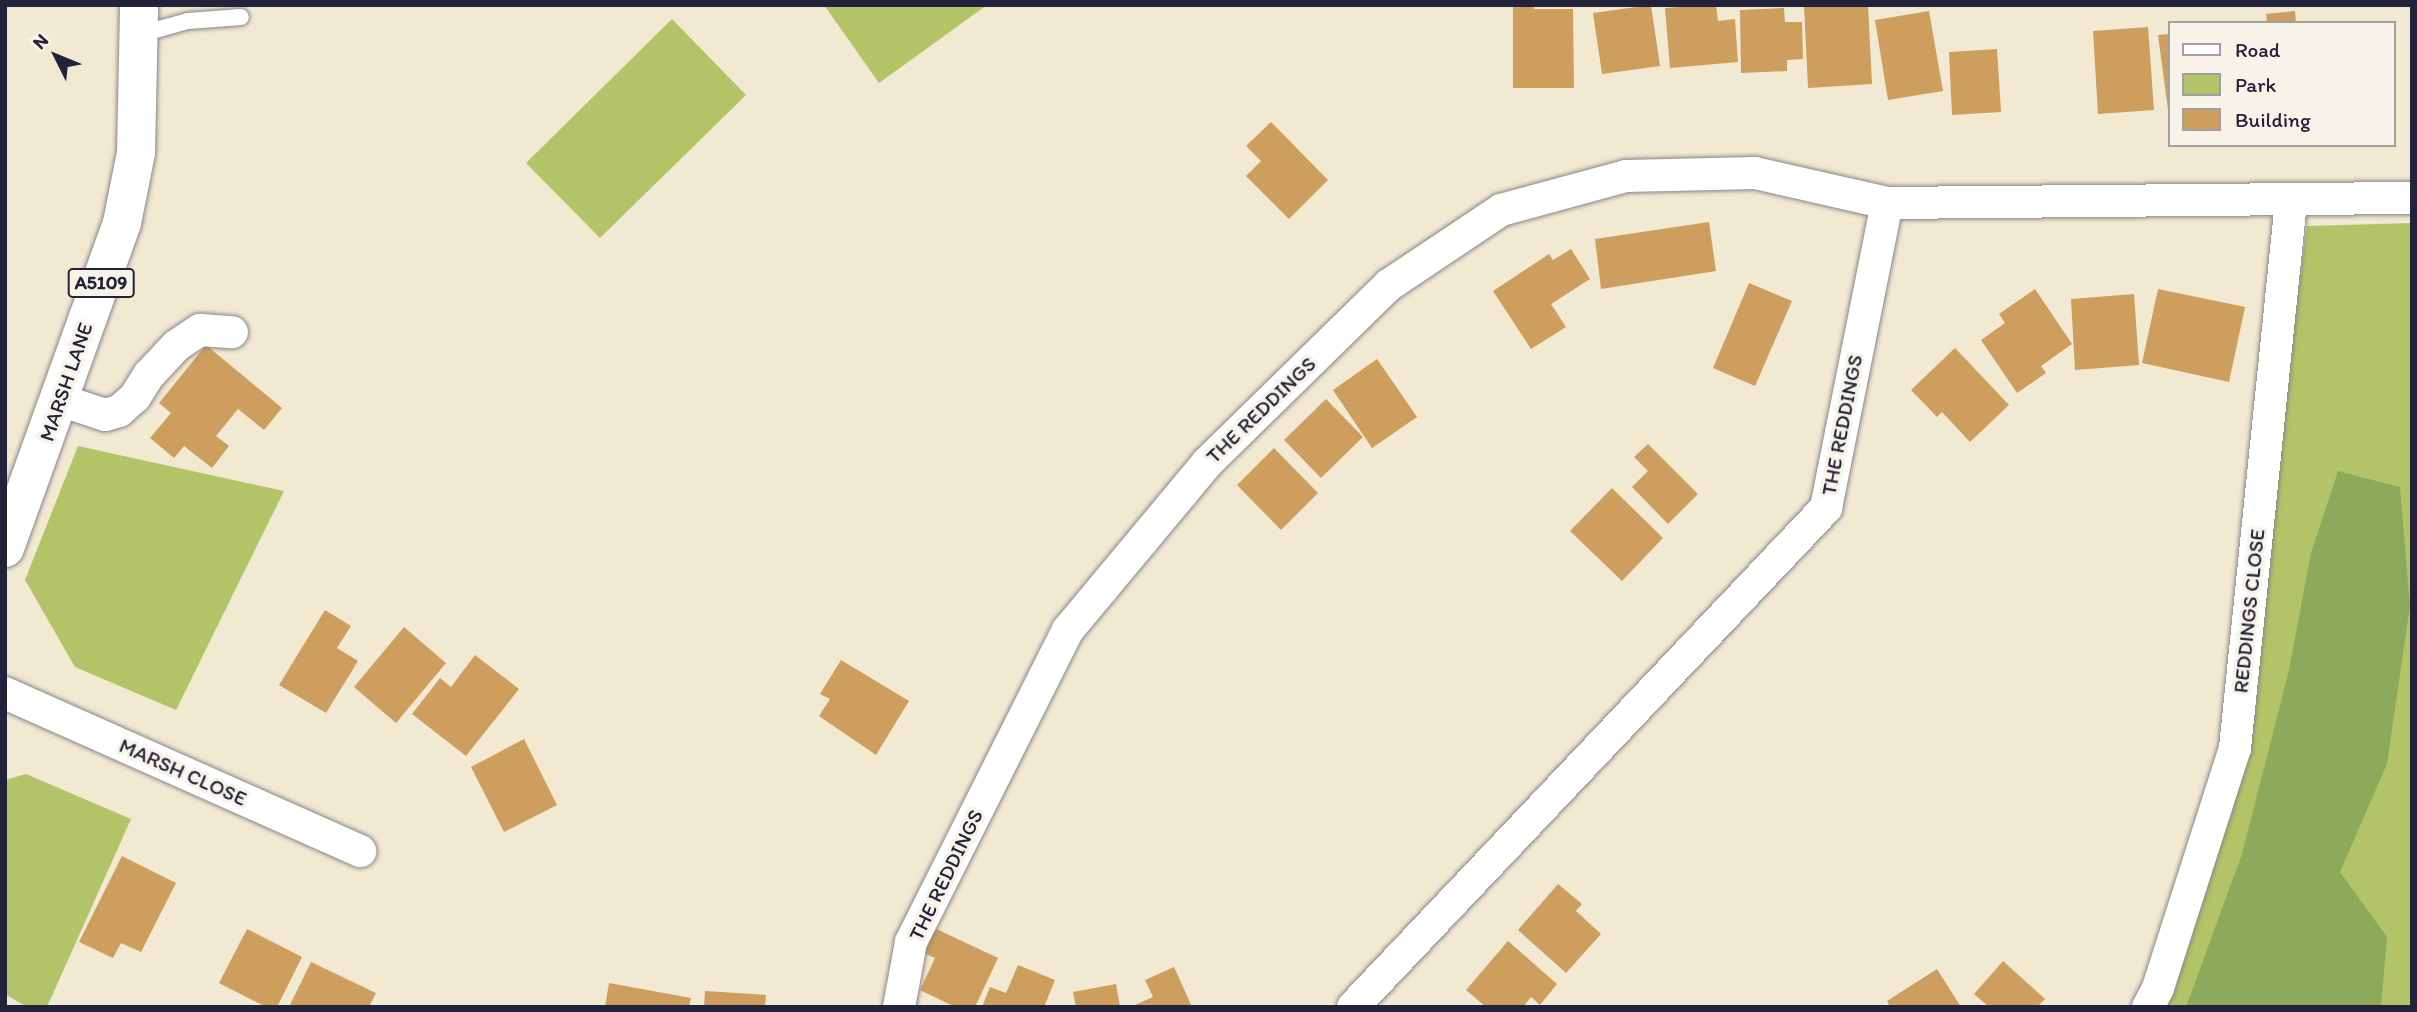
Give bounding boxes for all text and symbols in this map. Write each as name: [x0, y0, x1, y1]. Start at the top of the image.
north arrow: [21, 21, 91, 91]
legend: [2168, 21, 2396, 147]
text: N: [27, 29, 53, 54]
text: Road: [2235, 37, 2280, 62]
text: Park: [2235, 72, 2276, 97]
text: Building: [2235, 107, 2311, 132]
road number: A5109: [66, 268, 136, 298]
street label: MARSH LANE: [34, 319, 98, 445]
street label: THE REDDINGS: [1202, 352, 1320, 468]
street label: THE REDDINGS: [1816, 354, 1868, 496]
street label: REDDINGS CLOSE: [2228, 528, 2270, 694]
street label: MARSH CLOSE: [115, 733, 251, 811]
street label: THE REDDINGS: [904, 807, 988, 943]

